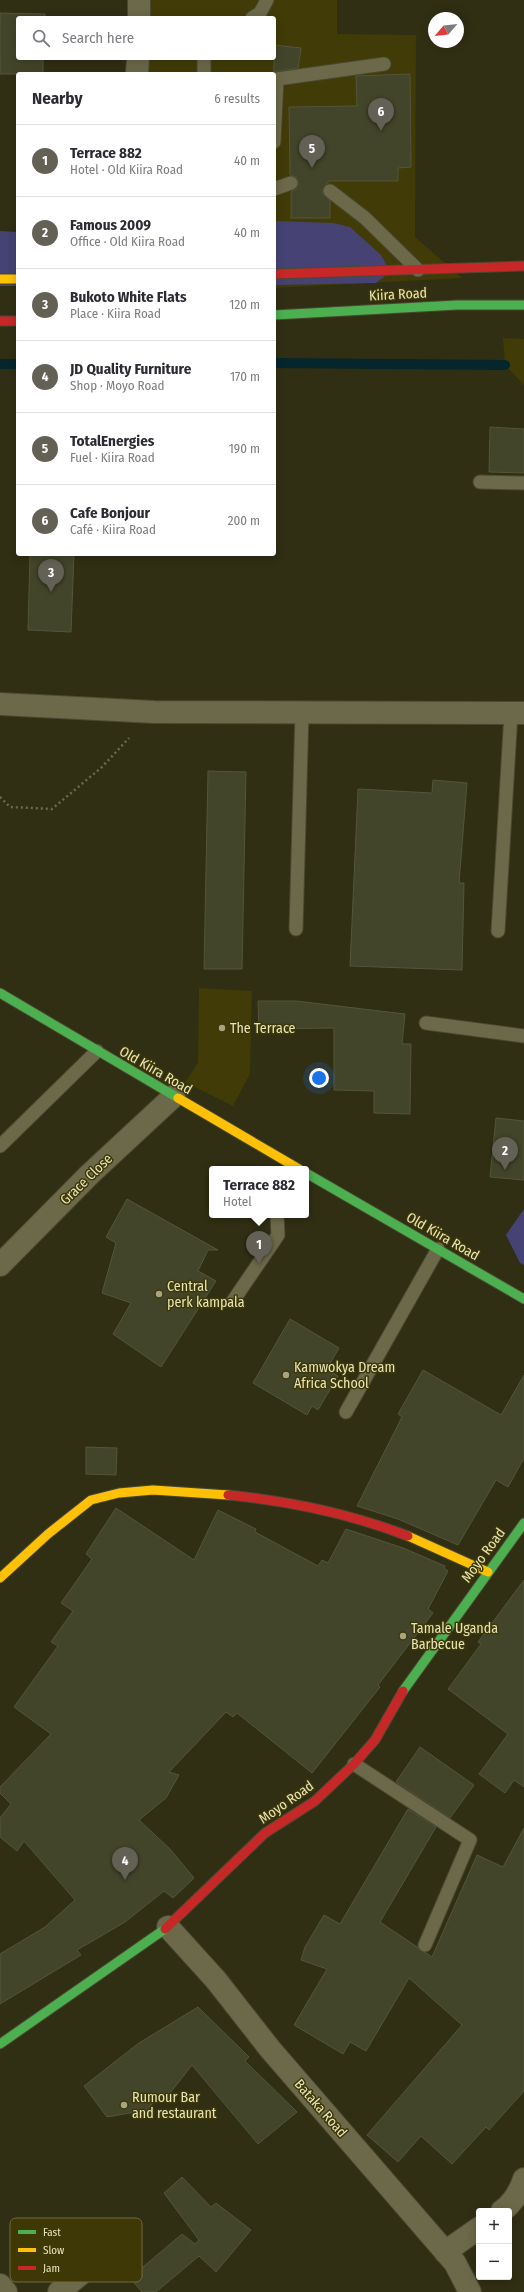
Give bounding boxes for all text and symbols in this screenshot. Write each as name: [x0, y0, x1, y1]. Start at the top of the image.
north arrow: [428, 12, 464, 48]
search box: [16, 16, 276, 60]
icon: search: [30, 27, 52, 49]
text: Search here: [62, 29, 134, 47]
text: Nearby: [32, 88, 83, 109]
text: 6 results: [214, 91, 260, 106]
pin: 6: [368, 98, 394, 131]
pin: 5: [299, 135, 325, 168]
text: Terrace 882: [70, 144, 142, 162]
text: 1: [42, 153, 48, 168]
text: 40 m: [234, 153, 260, 168]
text: Hotel · Old Kiira Road: [70, 162, 183, 177]
text: Famous 2009: [70, 216, 151, 234]
text: 2: [42, 225, 48, 240]
text: 40 m: [234, 225, 260, 240]
text: Office · Old Kiira Road: [70, 234, 185, 249]
street label: Kiira Road: [369, 284, 427, 305]
text: Bukoto White Flats: [70, 288, 187, 306]
text: 3: [42, 297, 48, 312]
text: 120 m: [229, 297, 260, 312]
text: Place · Kiira Road: [70, 306, 161, 321]
text: JD Quality Furniture: [70, 360, 191, 378]
text: 4: [42, 369, 48, 384]
text: 170 m: [230, 369, 260, 384]
text: Shop · Moyo Road: [70, 378, 165, 393]
text: TotalEnergies: [70, 432, 154, 450]
text: 5: [42, 441, 48, 456]
text: 190 m: [229, 441, 260, 456]
text: Fuel · Kiira Road: [70, 450, 155, 465]
text: Cafe Bonjour: [70, 504, 150, 522]
text: 6: [42, 513, 48, 528]
text: 200 m: [228, 513, 260, 528]
text: Café · Kiira Road: [70, 522, 156, 537]
pin: 3: [38, 559, 64, 592]
place label: The Terrace: [230, 1020, 296, 1037]
marker: The Terrace: [217, 1023, 227, 1033]
street label: Old Kiira Road: [116, 1043, 195, 1098]
your location: [309, 1068, 329, 1088]
pin: 2: [492, 1137, 518, 1170]
street label: Grace Close: [57, 1150, 116, 1208]
popup: [209, 1166, 309, 1218]
text: Terrace 882: [223, 1176, 295, 1194]
text: Hotel: [223, 1194, 252, 1209]
street label: Old Kiira Road: [403, 1209, 482, 1264]
pin: 1: [246, 1231, 272, 1264]
place label: Central perk kampala: [167, 1278, 245, 1311]
marker: Central perk kampala: [154, 1289, 164, 1299]
place label: Kamwokya Dream Africa School: [294, 1359, 395, 1392]
marker: Kamwokya Dream Africa School: [281, 1370, 291, 1380]
street label: Moyo Road: [458, 1525, 509, 1586]
place label: Tamale Uganda Barbecue: [411, 1620, 498, 1653]
marker: Tamale Uganda Barbecue: [398, 1631, 408, 1641]
street label: Moyo Road: [256, 1777, 317, 1827]
pin: 4: [112, 1847, 138, 1880]
street label: Bataka Road: [291, 2076, 350, 2141]
place label: Rumour Bar and restaurant: [132, 2089, 217, 2122]
marker: Rumour Bar and restaurant: [119, 2100, 129, 2110]
map controls: [476, 2208, 512, 2280]
button: +: [476, 2208, 512, 2244]
legend: [10, 2218, 142, 2282]
text: Fast: [43, 2226, 61, 2239]
text: Slow: [43, 2244, 64, 2257]
button: −: [476, 2244, 512, 2280]
text: Jam: [43, 2262, 60, 2275]

